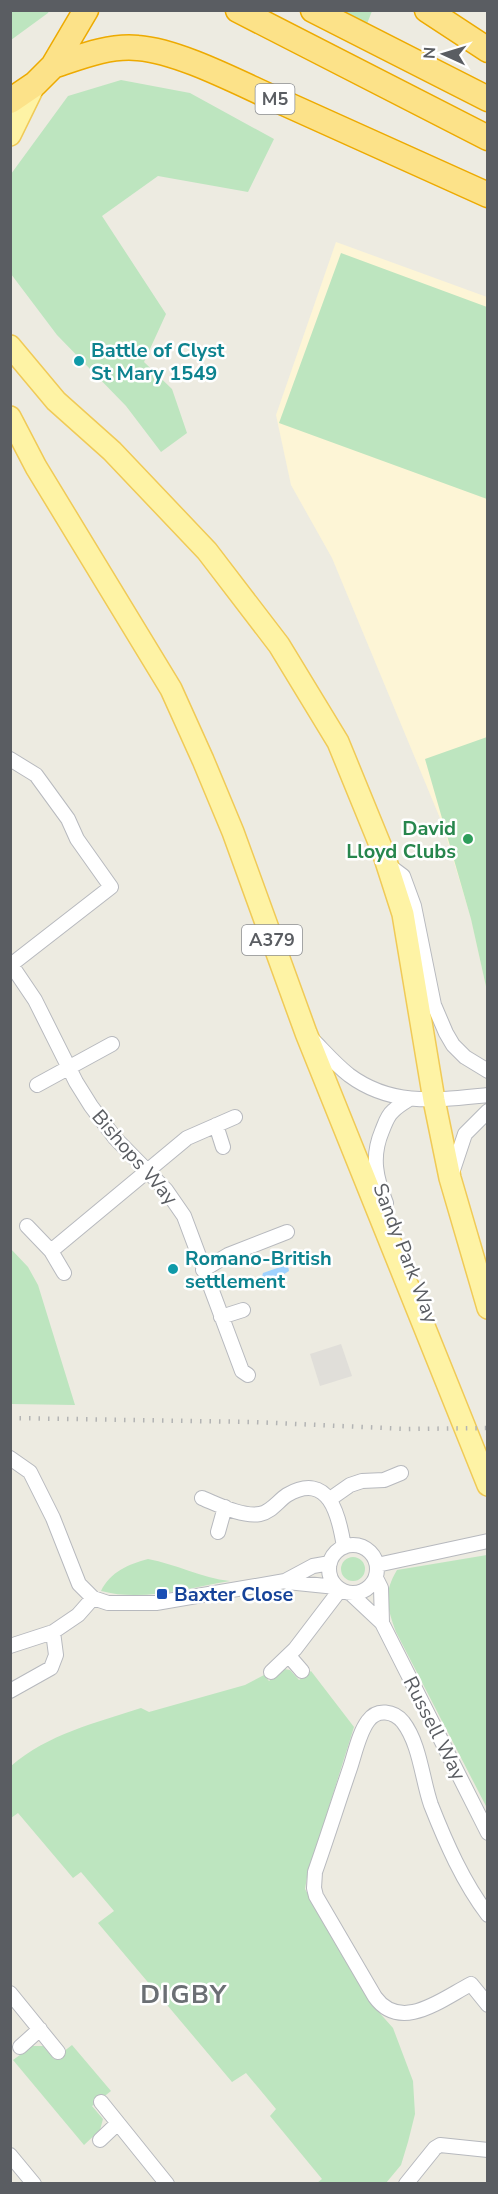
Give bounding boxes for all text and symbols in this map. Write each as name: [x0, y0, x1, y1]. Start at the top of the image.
north arrow: [414, 24, 474, 84]
text: N: [419, 46, 441, 60]
road number: M5: [256, 84, 294, 114]
place label: Battle of Clyst St Mary 1549: [91, 337, 225, 387]
marker: Battle of Clyst St Mary 1549: [72, 354, 86, 368]
place label: David Lloyd Clubs: [346, 815, 456, 865]
marker: David Lloyd Clubs: [461, 832, 475, 846]
road number: A379: [242, 925, 302, 955]
street label: Bishops Way: [86, 1104, 184, 1211]
street label: Sandy Park Way: [366, 1179, 445, 1328]
place label: Romano-British settlement: [185, 1245, 332, 1295]
marker: Romano-British settlement: [166, 1262, 180, 1276]
place label: Baxter Close: [174, 1581, 293, 1608]
marker: Baxter Close: [155, 1587, 169, 1601]
street label: Russell Way: [397, 1672, 473, 1785]
district label: DIGBY: [140, 1977, 228, 2012]

